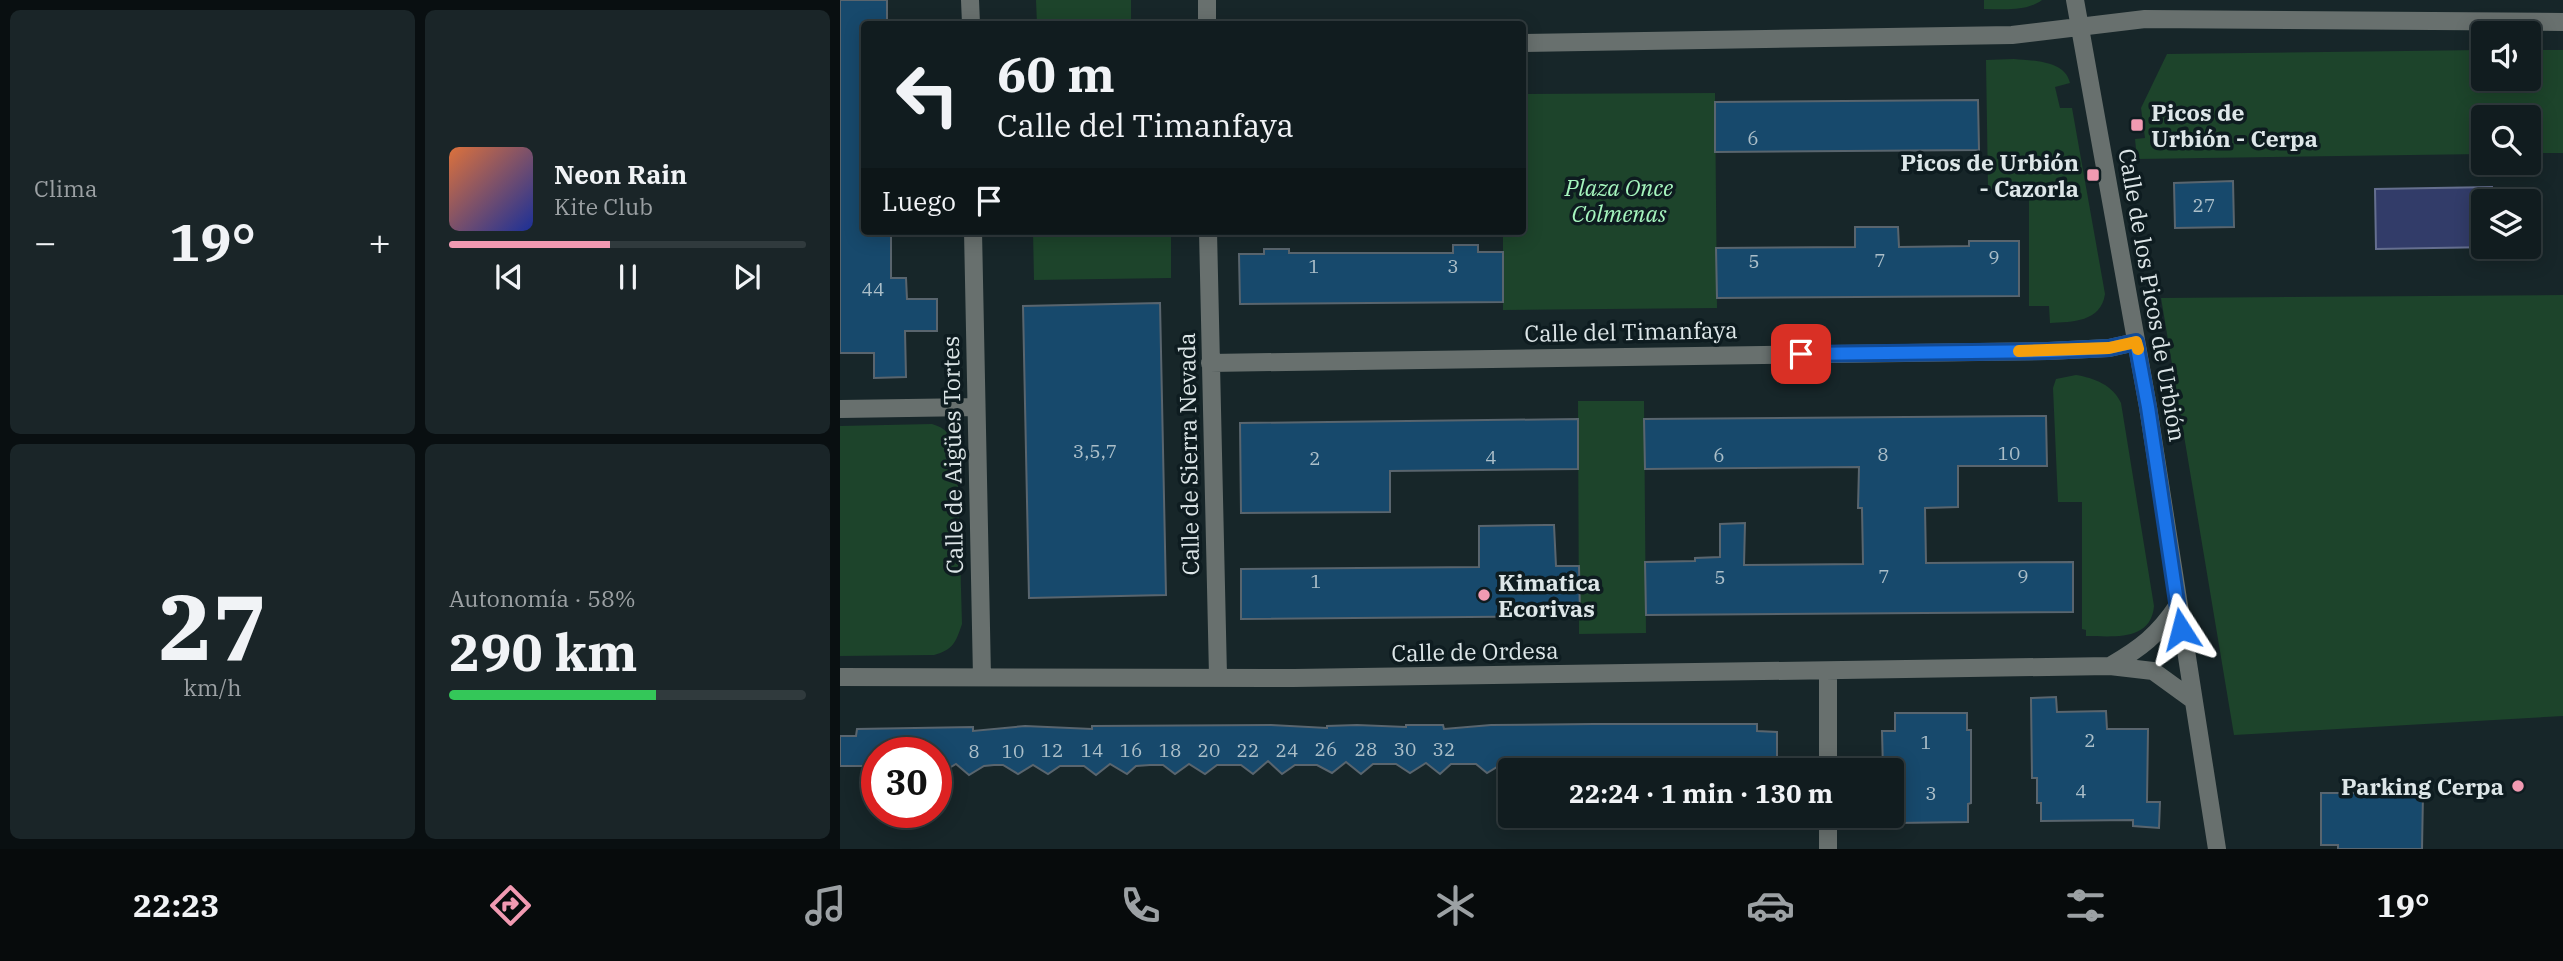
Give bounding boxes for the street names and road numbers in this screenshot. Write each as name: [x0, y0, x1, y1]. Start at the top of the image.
street label: Calle de los Picos de Urbión: [2112, 146, 2194, 444]
street label: Calle del Timanfaya: [1524, 314, 1738, 348]
street label: Calle de Sierra Nevada: [1171, 332, 1205, 576]
street label: Calle de Aigües Tortes: [935, 336, 969, 574]
street label: Calle de Ordesa: [1391, 635, 1559, 667]

